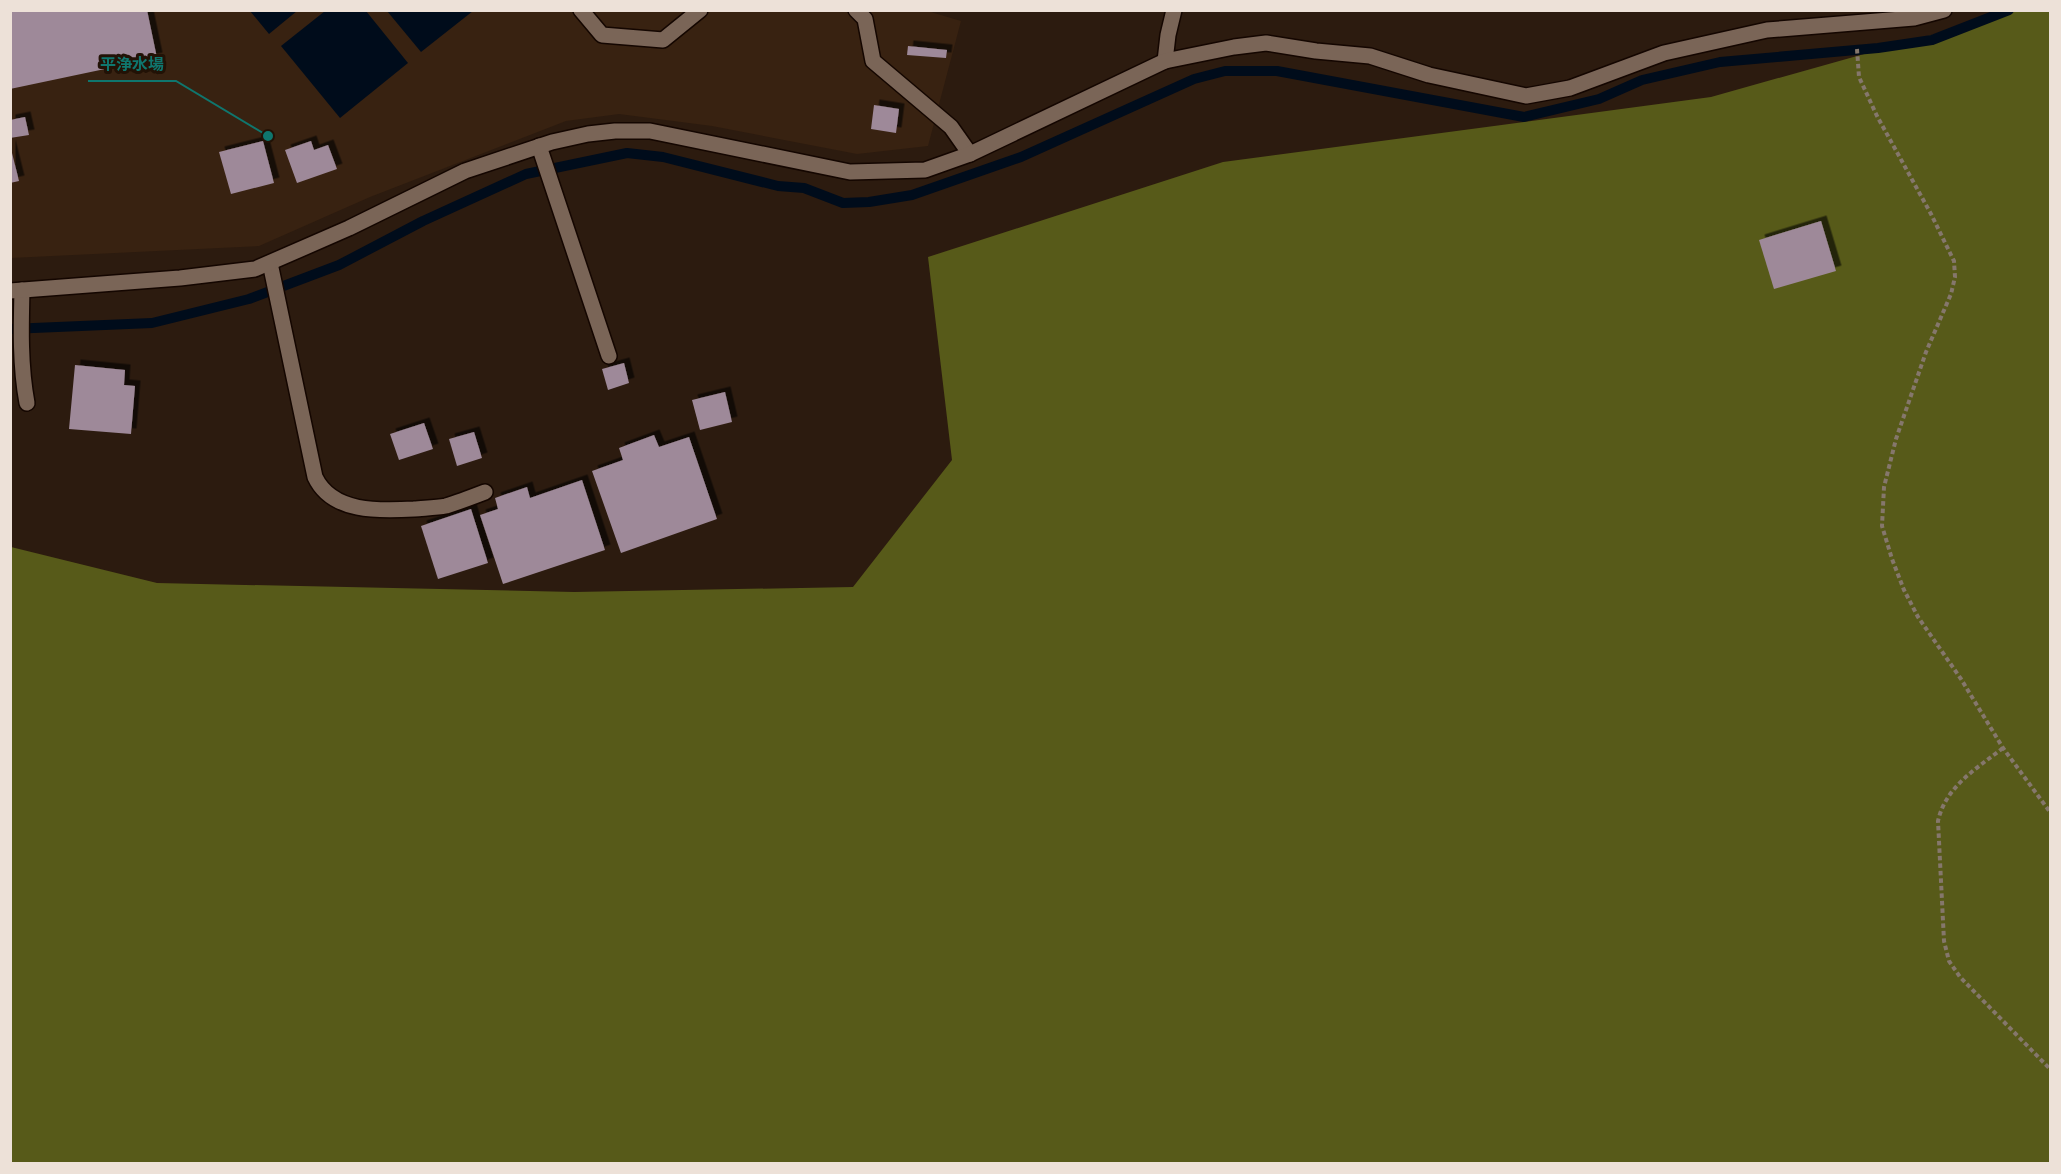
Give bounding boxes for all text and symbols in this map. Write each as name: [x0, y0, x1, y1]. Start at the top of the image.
callout: 平浄水場: [88, 47, 176, 81]
text: 平浄水場: [100, 53, 164, 75]

